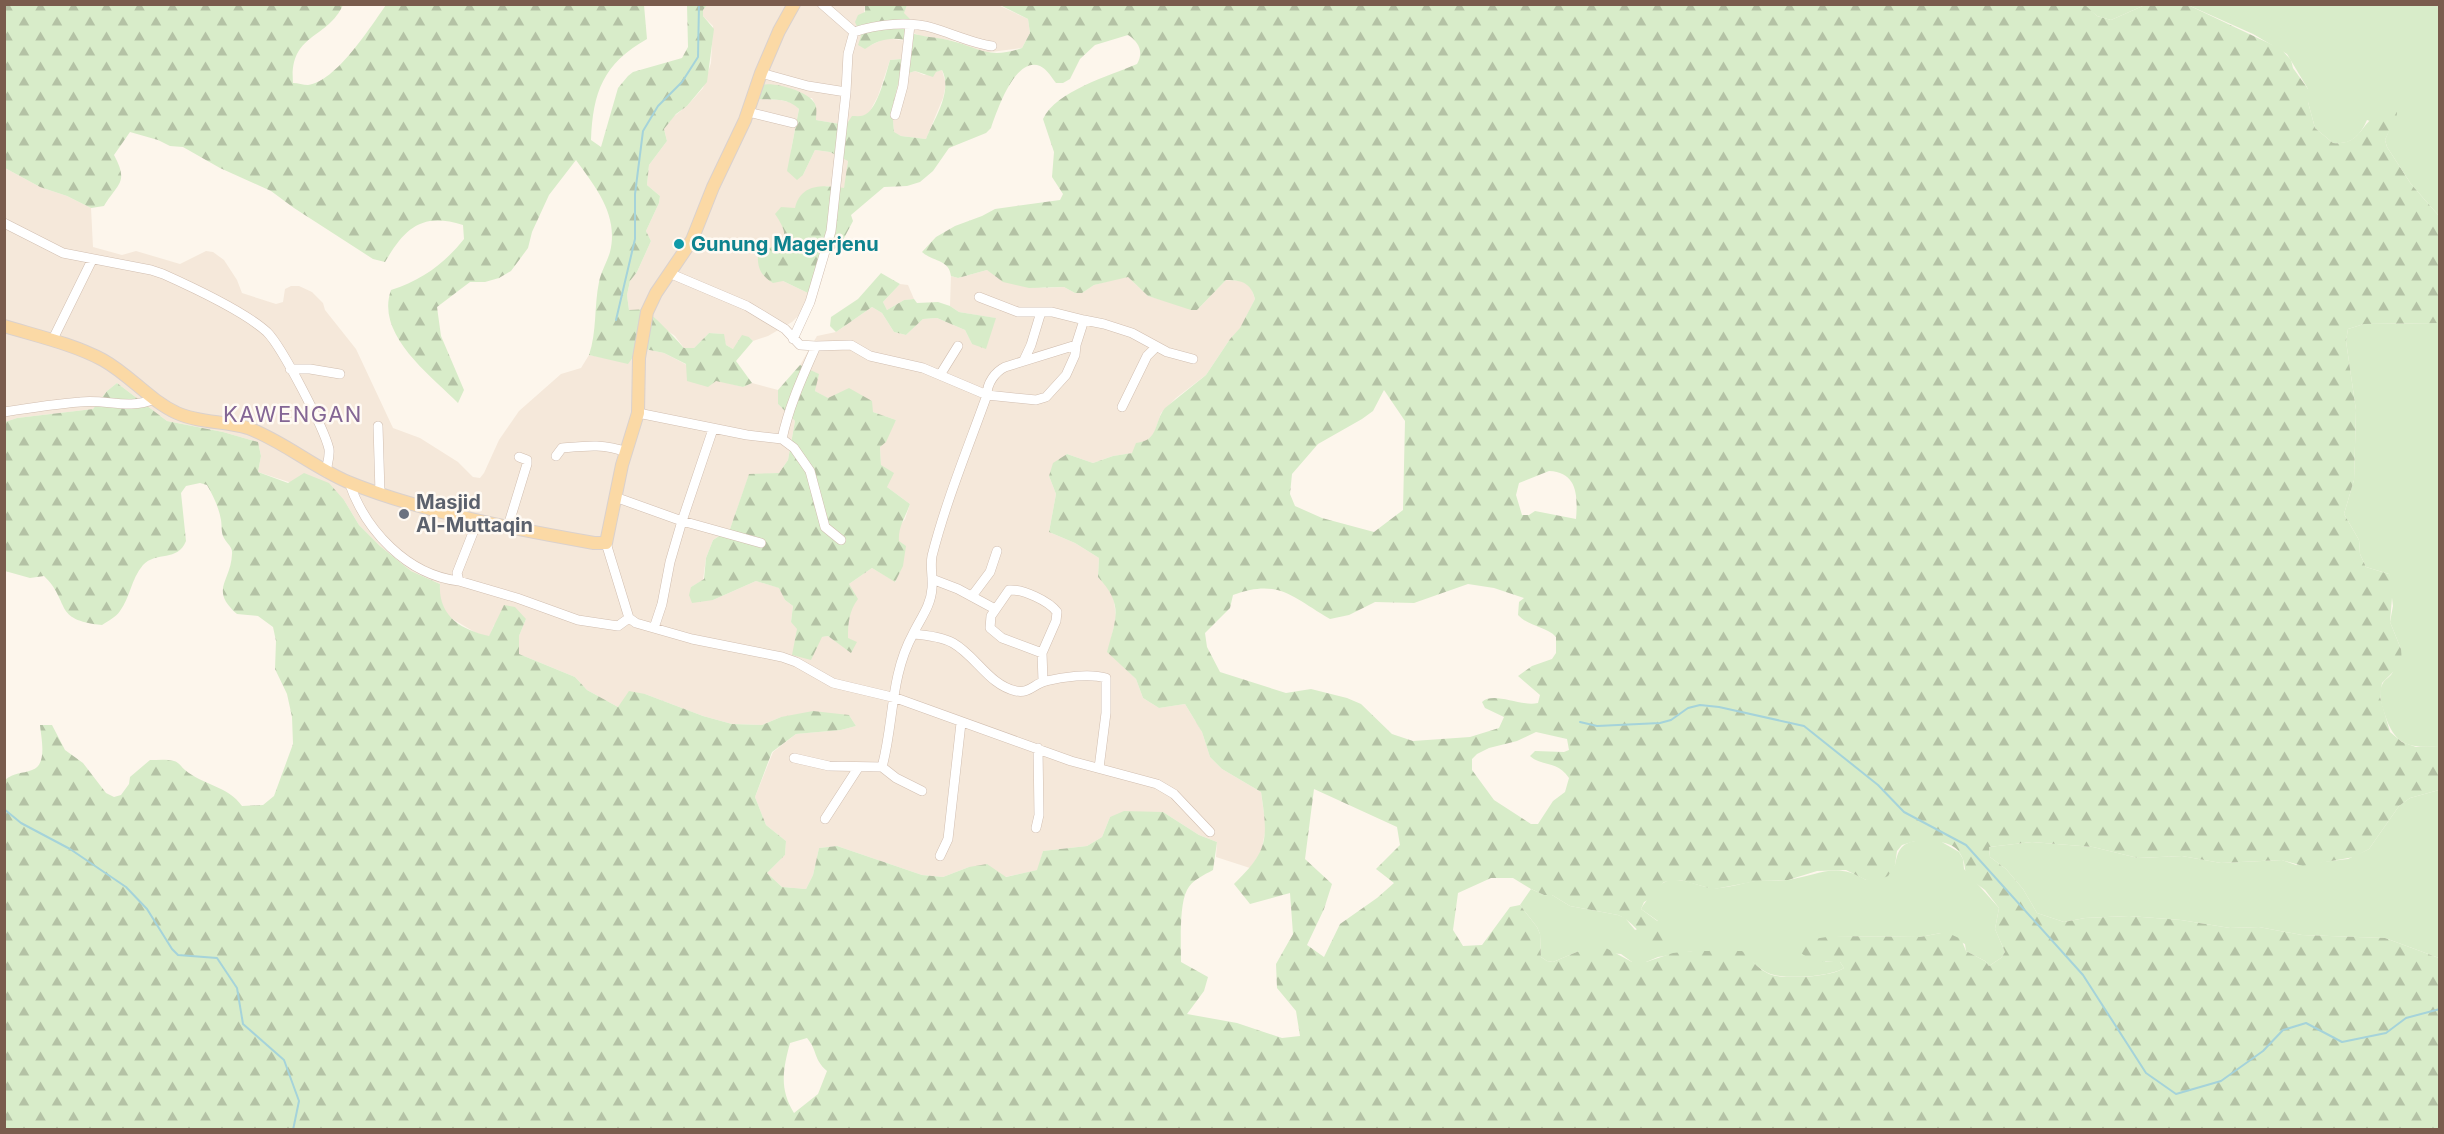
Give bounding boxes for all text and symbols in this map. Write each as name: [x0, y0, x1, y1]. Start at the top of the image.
place label: Gunung Magerjenu: [691, 232, 879, 256]
marker: Gunung Magerjenu: [672, 237, 686, 251]
district label: KAWENGAN: [223, 401, 363, 427]
place label: Masjid Al-Muttaqin: [416, 490, 533, 537]
marker: Masjid Al-Muttaqin: [397, 507, 411, 521]

